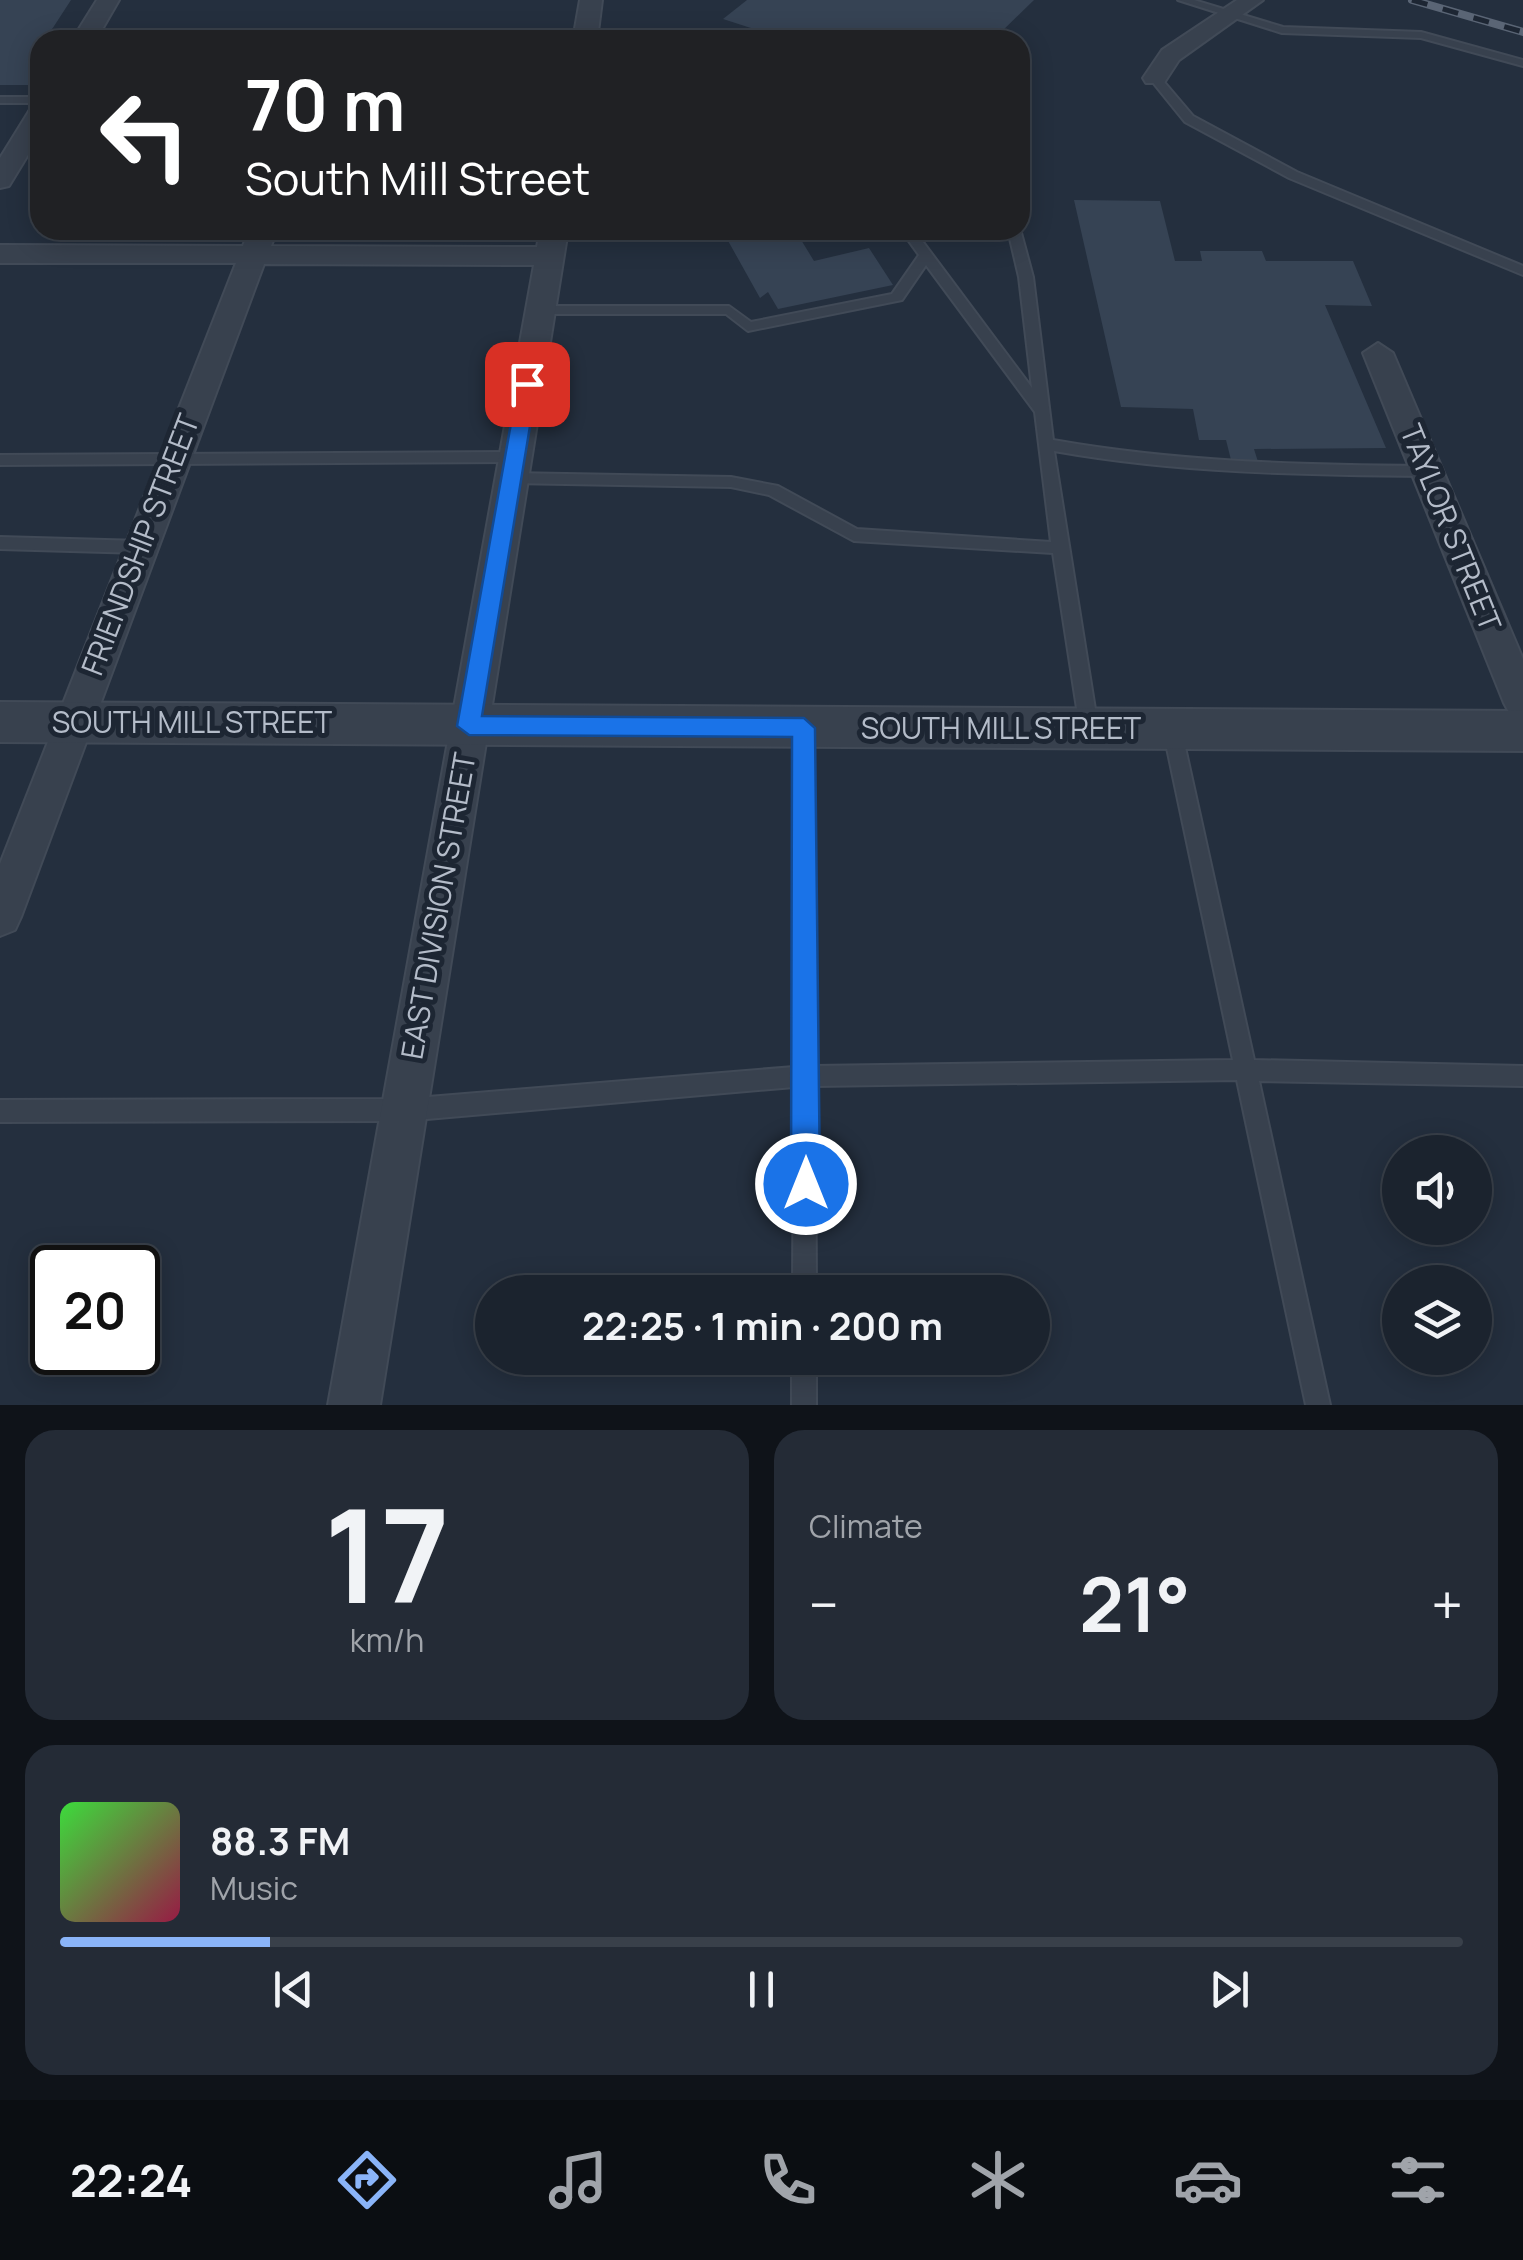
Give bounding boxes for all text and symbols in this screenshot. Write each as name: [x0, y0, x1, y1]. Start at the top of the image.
text: 70 m: [245, 56, 405, 152]
icon: left: [80, 70, 210, 200]
text: South Mill Street: [245, 147, 590, 209]
pin: [485, 342, 570, 427]
icon: arrive: [500, 357, 555, 412]
street label: FRIENDSHIP STREET: [71, 408, 208, 681]
street label: TAYLOR STREET: [1391, 418, 1512, 637]
street label: SOUTH MILL STREET: [52, 701, 332, 742]
street label: SOUTH MILL STREET: [861, 707, 1141, 748]
street label: EAST DIVISION STREET: [390, 749, 485, 1062]
position arrow: [754, 1132, 858, 1236]
map controls: [1382, 1135, 1492, 1375]
button: sound: [1382, 1135, 1492, 1245]
speed limit sign: 20: [30, 1245, 160, 1375]
button: layers: [1382, 1265, 1492, 1375]
text: 22:25 · 1 min · 200 m: [582, 1299, 943, 1351]
text: 17: [324, 1464, 450, 1642]
text: Climate: [809, 1504, 923, 1548]
text: 21°: [1079, 1552, 1191, 1655]
text: −: [809, 1566, 839, 1642]
text: +: [1431, 1566, 1463, 1642]
text: km/h: [350, 1618, 424, 1662]
text: 88.3 FM: [210, 1814, 350, 1866]
text: Music: [210, 1866, 298, 1910]
icon: previous: [266, 1962, 321, 2017]
icon: pause: [734, 1962, 789, 2017]
icon: next: [1202, 1962, 1257, 2017]
icon: directions: [332, 2145, 402, 2215]
icon: music: [543, 2145, 613, 2215]
icon: phone: [753, 2145, 823, 2215]
icon: climate: [963, 2145, 1033, 2215]
icon: car: [1173, 2145, 1243, 2215]
icon: filters: [1383, 2145, 1453, 2215]
text: 22:24: [70, 2149, 192, 2211]

